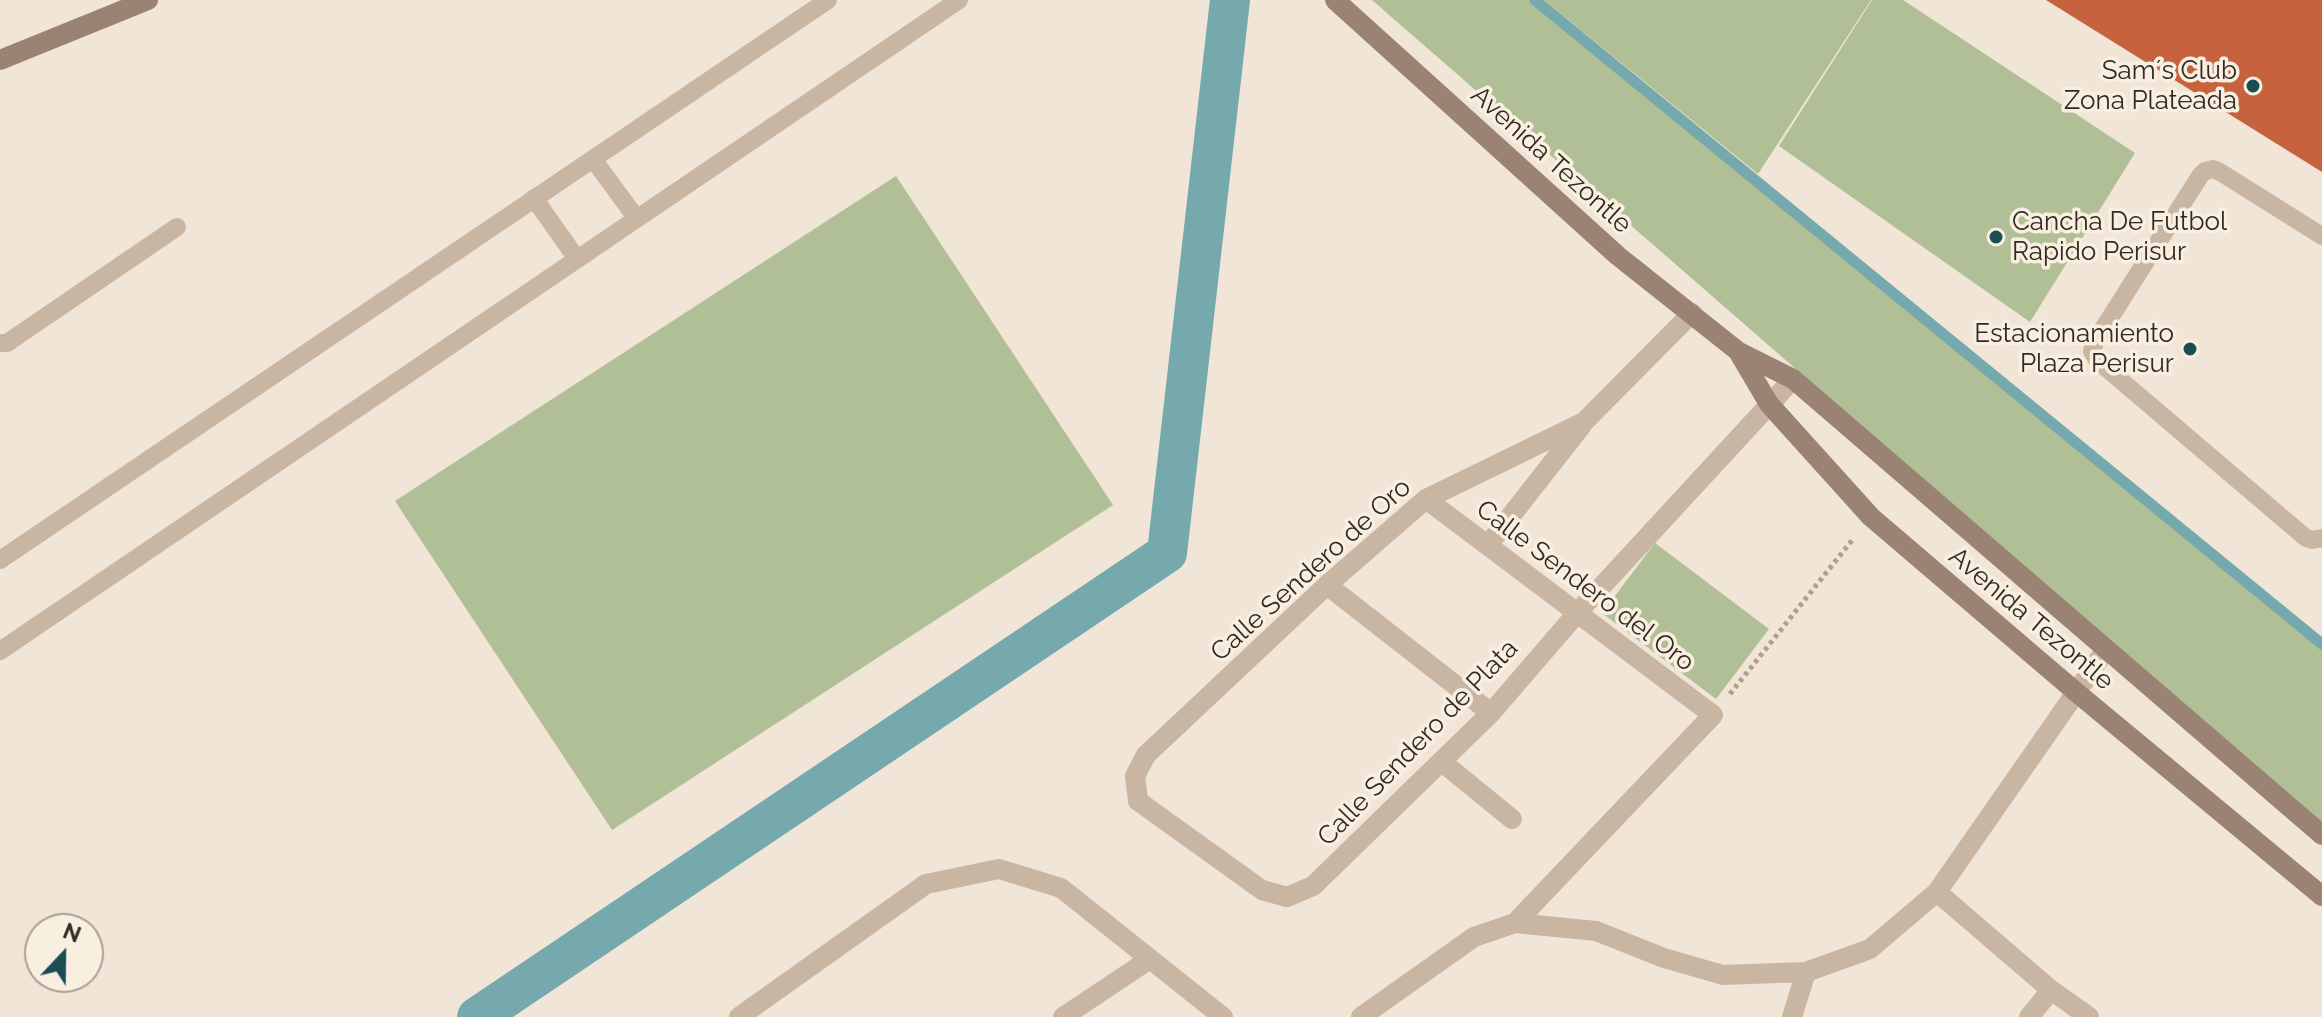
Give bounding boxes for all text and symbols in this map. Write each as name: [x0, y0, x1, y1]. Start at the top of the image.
place label: Sam´s Club Zona Plateada: [2064, 55, 2237, 116]
marker: Sam´s Club Zona Plateada: [2244, 77, 2262, 95]
street label: Avenida Tezontle: [1464, 80, 1638, 240]
place label: Cancha De Futbol Rapido Perisur: [2012, 206, 2227, 268]
marker: Cancha De Futbol Rapido Perisur: [1987, 228, 2005, 246]
place label: Estacionamiento Plaza Perisur: [1974, 318, 2174, 380]
marker: Estacionamiento Plaza Perisur: [2181, 340, 2199, 358]
street label: Calle Sendero de Oro: [1205, 472, 1417, 668]
street label: Calle Sendero del Oro: [1470, 494, 1700, 678]
street label: Avenida Tezontle: [1942, 541, 2120, 697]
street label: Calle Sendero de Plata: [1311, 633, 1525, 853]
north arrow: [24, 913, 104, 993]
text: N: [60, 917, 85, 948]

